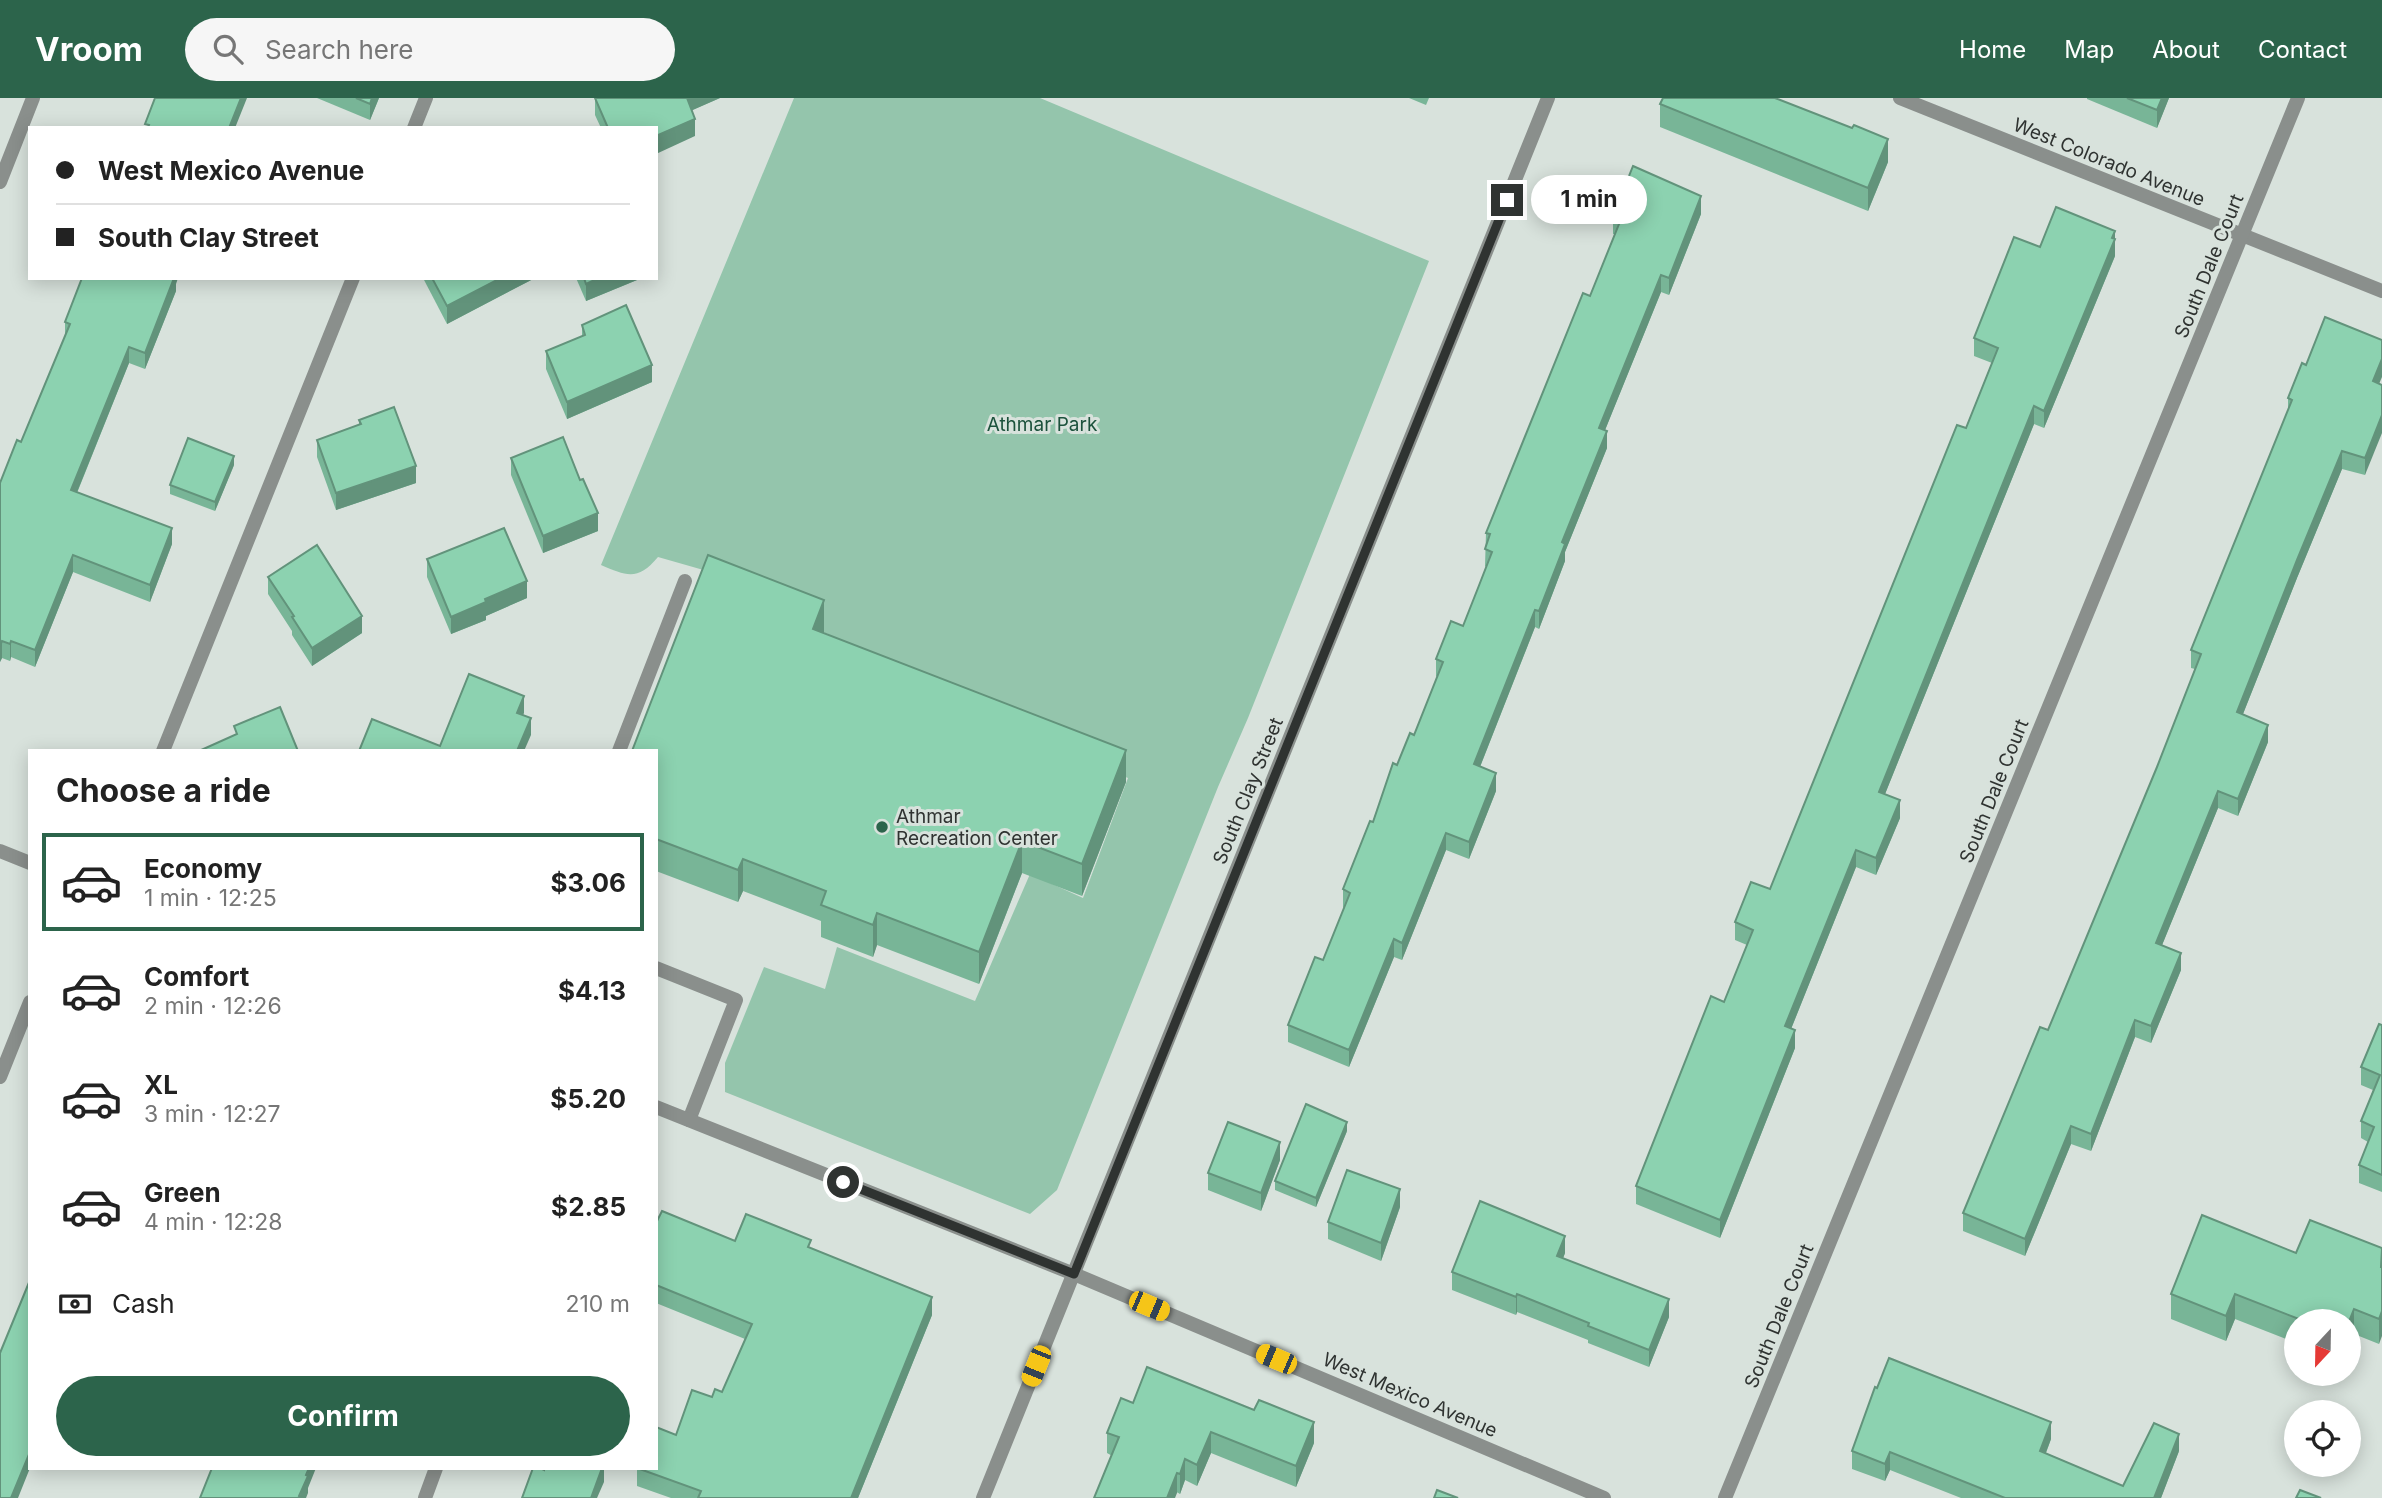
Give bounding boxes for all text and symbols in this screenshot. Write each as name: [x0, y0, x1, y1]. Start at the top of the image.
search box: [185, 18, 675, 81]
text: Vroom: [35, 29, 143, 69]
icon: search: [209, 30, 247, 68]
text: Search here: [265, 34, 414, 65]
text: Home: [1959, 35, 2026, 64]
text: Map: [2064, 35, 2114, 64]
text: About: [2152, 35, 2220, 64]
text: Contact: [2258, 35, 2347, 64]
street label: West Colorado Avenue: [2010, 113, 2208, 211]
text: West Mexico Avenue: [98, 155, 364, 186]
callout: 1 min: [1532, 176, 1647, 224]
route end: [1491, 184, 1523, 216]
text: 1 min: [1561, 185, 1617, 213]
street label: South Dale Court: [2170, 191, 2248, 341]
text: South Clay Street: [98, 222, 319, 253]
park label: Athmar Park: [987, 413, 1098, 436]
street label: South Clay Street: [1208, 714, 1288, 868]
street label: South Dale Court: [1955, 716, 2033, 866]
text: Choose a ride: [56, 771, 271, 810]
place label: Athmar Recreation Center: [896, 805, 1058, 850]
marker: Athmar Recreation Center: [874, 819, 890, 835]
icon: car: [60, 851, 123, 914]
text: Economy: [144, 853, 262, 884]
text: $3.06: [550, 867, 626, 898]
text: 1 min · 12:25: [144, 884, 277, 912]
icon: car: [60, 959, 123, 1022]
text: Comfort: [144, 961, 249, 992]
text: $4.13: [558, 975, 626, 1006]
text: 2 min · 12:26: [144, 992, 282, 1020]
icon: car: [60, 1067, 123, 1130]
text: XL: [144, 1069, 178, 1100]
text: $5.20: [550, 1083, 626, 1114]
text: 3 min · 12:27: [144, 1100, 281, 1128]
route start: [827, 1166, 859, 1198]
icon: car: [60, 1175, 123, 1238]
text: Green: [144, 1177, 221, 1208]
text: $2.85: [551, 1191, 626, 1222]
text: 4 min · 12:28: [144, 1208, 282, 1236]
street label: South Dale Court: [1740, 1241, 1818, 1391]
icon: cash: [56, 1285, 94, 1323]
text: Cash: [112, 1288, 175, 1319]
car: [1126, 1288, 1173, 1324]
text: 210 m: [565, 1290, 630, 1318]
north arrow: [2284, 1309, 2361, 1386]
map controls: [2284, 1309, 2361, 1477]
car: [1253, 1341, 1300, 1377]
car: [1019, 1343, 1054, 1389]
street label: West Mexico Avenue: [1319, 1348, 1501, 1442]
button: Confirm: [56, 1376, 630, 1456]
button: locate: [2284, 1400, 2361, 1477]

